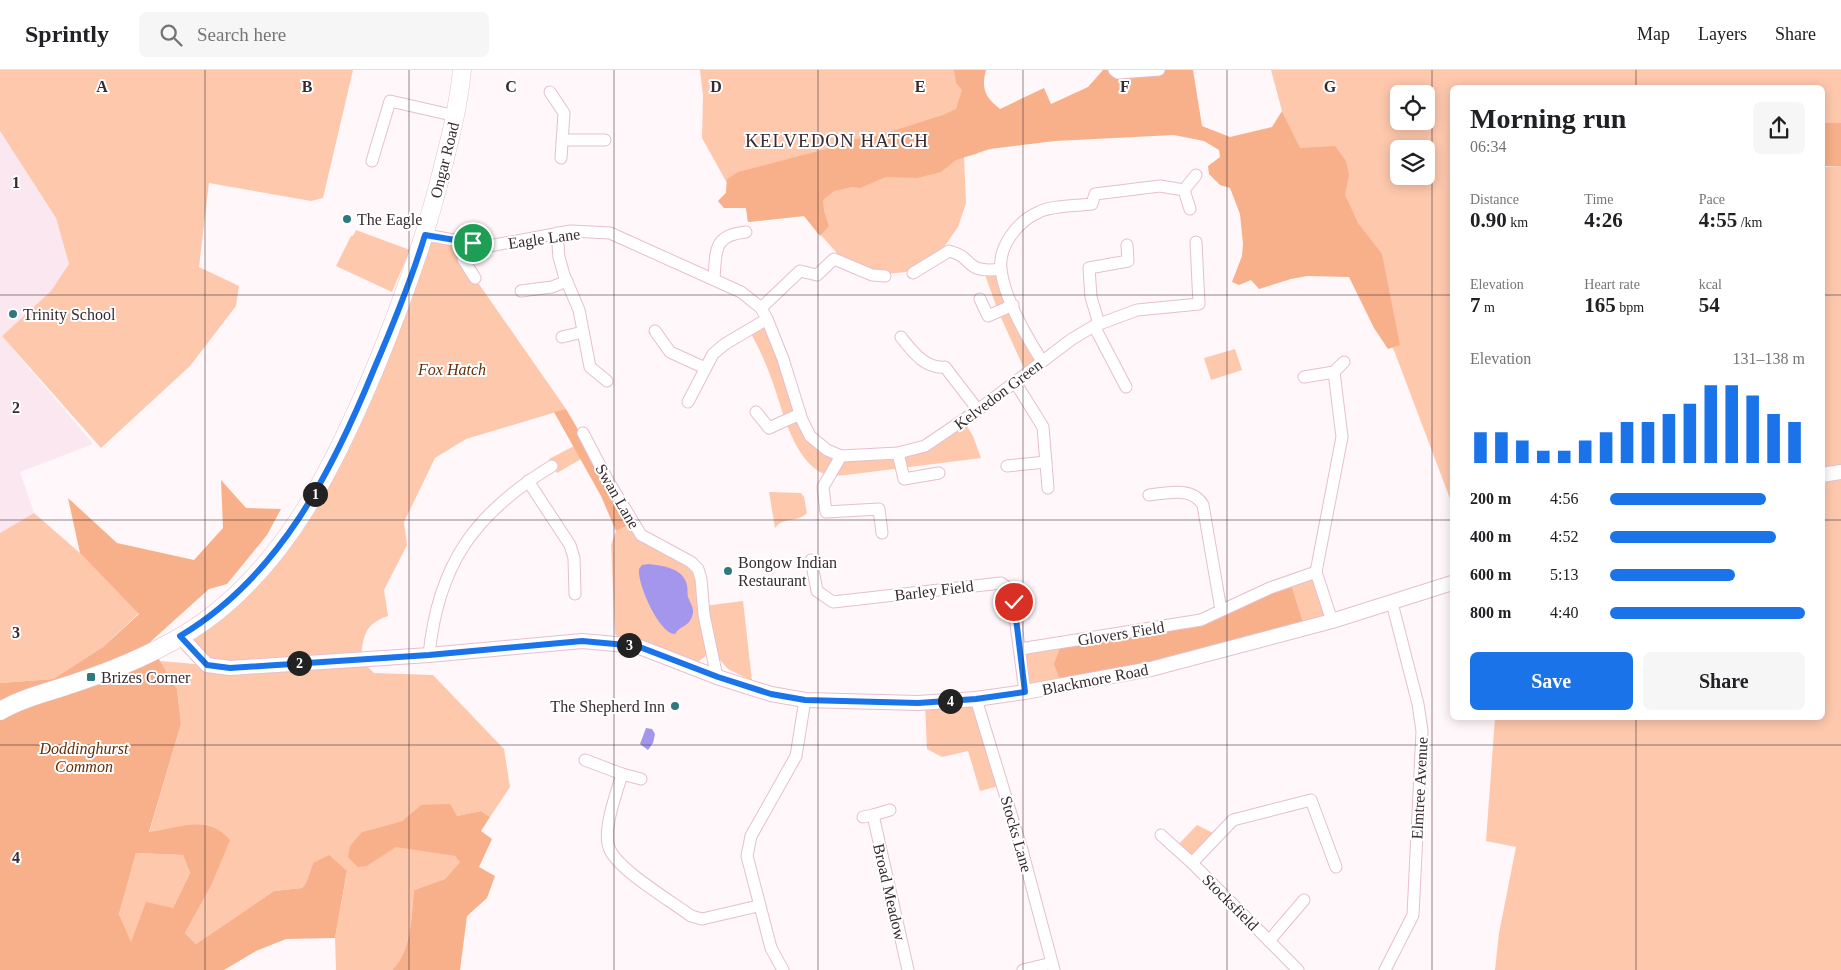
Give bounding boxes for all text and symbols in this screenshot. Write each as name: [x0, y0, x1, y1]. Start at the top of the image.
search box: [139, 12, 489, 57]
text: Sprintly: [25, 21, 109, 47]
icon: search: [157, 21, 185, 49]
text: Search here: [197, 24, 286, 45]
text: Map: [1637, 24, 1670, 44]
text: Layers: [1698, 24, 1747, 44]
text: Share: [1775, 24, 1816, 44]
text: A: [96, 78, 108, 95]
text: B: [302, 78, 313, 95]
text: C: [505, 78, 517, 95]
text: D: [710, 78, 722, 95]
text: E: [915, 78, 925, 95]
text: F: [1120, 78, 1130, 95]
text: G: [1324, 78, 1337, 95]
map controls: [1390, 85, 1435, 185]
button: locate: [1390, 85, 1435, 130]
button: share: [1753, 102, 1805, 154]
text: Morning run: [1470, 103, 1626, 134]
street label: Ongar Road: [427, 120, 463, 200]
district label: KELVEDON HATCH: [745, 130, 929, 151]
text: 06:34: [1470, 138, 1506, 155]
button: layers: [1390, 140, 1435, 185]
text: 1: [12, 174, 20, 191]
text: Distance: [1470, 192, 1519, 207]
text: Time: [1584, 192, 1613, 207]
text: Pace: [1699, 192, 1725, 207]
text: 0.90: [1470, 208, 1507, 232]
text: 4:26: [1584, 208, 1623, 232]
text: 4:55: [1699, 208, 1737, 232]
place label: The Eagle: [357, 211, 422, 229]
marker: The Eagle: [341, 213, 353, 225]
text: km: [1507, 215, 1528, 230]
text: /km: [1737, 215, 1762, 230]
pin: [452, 222, 494, 264]
street label: Eagle Lane: [507, 225, 581, 253]
icon: arrive: [459, 229, 487, 257]
text: Elevation: [1470, 277, 1524, 292]
text: Heart rate: [1584, 277, 1640, 292]
text: kcal: [1699, 277, 1722, 292]
text: 7: [1470, 293, 1481, 317]
text: 165: [1584, 293, 1616, 317]
text: 54: [1699, 293, 1720, 317]
text: m: [1481, 300, 1495, 315]
text: bpm: [1616, 300, 1644, 315]
place label: Trinity School: [23, 306, 116, 324]
marker: Trinity School: [7, 308, 19, 320]
text: Elevation: [1470, 350, 1531, 367]
text: 131–138 m: [1733, 350, 1805, 367]
street label: Kelvedon Green: [951, 356, 1045, 433]
park label: Fox Hatch: [417, 361, 486, 378]
text: 2: [12, 399, 20, 416]
street label: Swan Lane: [592, 461, 643, 531]
pin: 1: [302, 482, 328, 506]
text: 1: [312, 487, 319, 502]
text: 200 m: [1470, 490, 1511, 507]
text: 4:56: [1550, 490, 1578, 507]
text: 400 m: [1470, 528, 1511, 545]
text: 4:52: [1550, 528, 1578, 545]
place label: Bongow Indian Restaurant: [738, 554, 837, 589]
marker: Bongow Indian Restaurant: [722, 565, 734, 577]
text: 600 m: [1470, 566, 1511, 583]
text: 5:13: [1550, 566, 1578, 583]
street label: Barley Field: [894, 577, 975, 605]
pin: [993, 581, 1035, 623]
icon: check: [1000, 588, 1028, 616]
text: 800 m: [1470, 604, 1511, 621]
text: 4:40: [1550, 604, 1578, 621]
street label: Glovers Field: [1077, 618, 1166, 649]
text: 3: [12, 624, 20, 641]
pin: 3: [616, 632, 642, 658]
text: 3: [626, 638, 633, 653]
pin: 2: [286, 650, 312, 676]
button: Save: [1470, 652, 1633, 710]
button: Share: [1643, 652, 1805, 710]
text: 2: [296, 656, 303, 671]
street label: Blackmore Road: [1040, 661, 1150, 698]
place label: Brizes Corner: [101, 669, 191, 686]
marker: Brizes Corner: [85, 671, 97, 683]
pin: 4: [938, 688, 962, 714]
text: 4: [947, 694, 954, 709]
place label: The Shepherd Inn: [550, 698, 665, 716]
marker: The Shepherd Inn: [669, 700, 681, 712]
street label: Elmtree Avenue: [1408, 736, 1431, 840]
park label: Doddinghurst Common: [39, 740, 129, 775]
street label: Stocks Lane: [998, 794, 1036, 874]
street label: Broad Meadow: [870, 842, 909, 943]
text: 4: [12, 849, 20, 866]
street label: Stocksfield: [1199, 871, 1262, 934]

